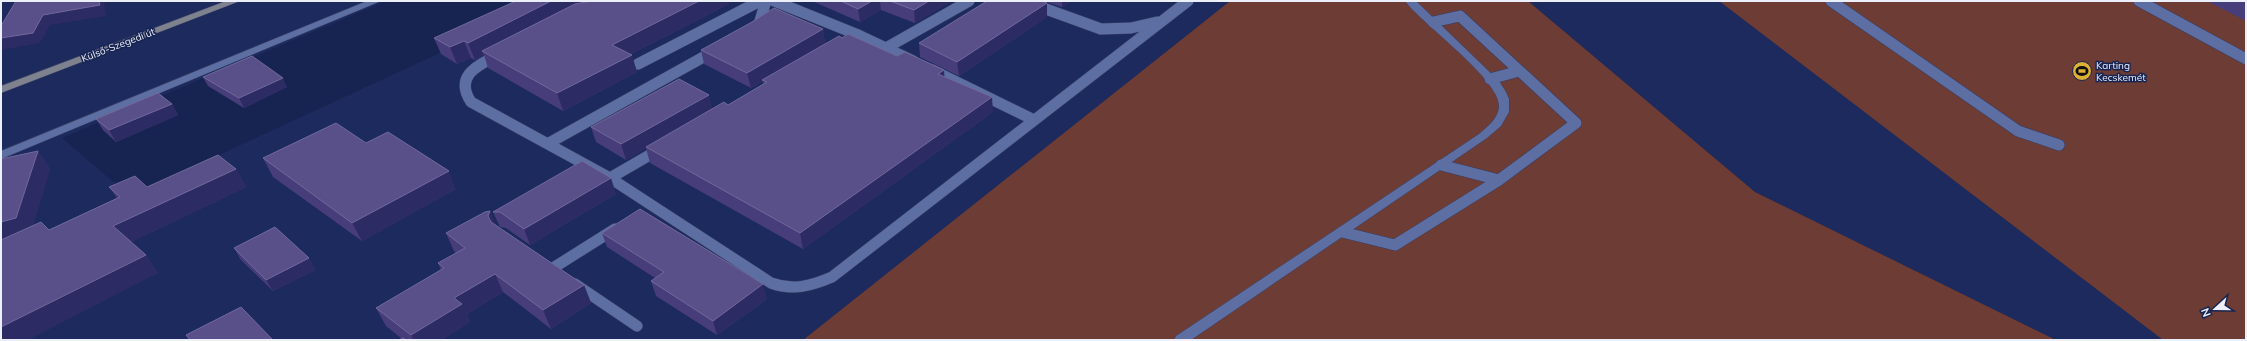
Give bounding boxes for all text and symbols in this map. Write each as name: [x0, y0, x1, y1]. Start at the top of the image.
street label: Külső-Szegedi út: [79, 25, 157, 65]
place label: Karting Kecskemét: [2096, 59, 2146, 84]
sports icon: Karting Kecskemét: [2071, 60, 2093, 82]
north arrow: [2195, 289, 2235, 329]
text: N: [2198, 306, 2214, 319]

